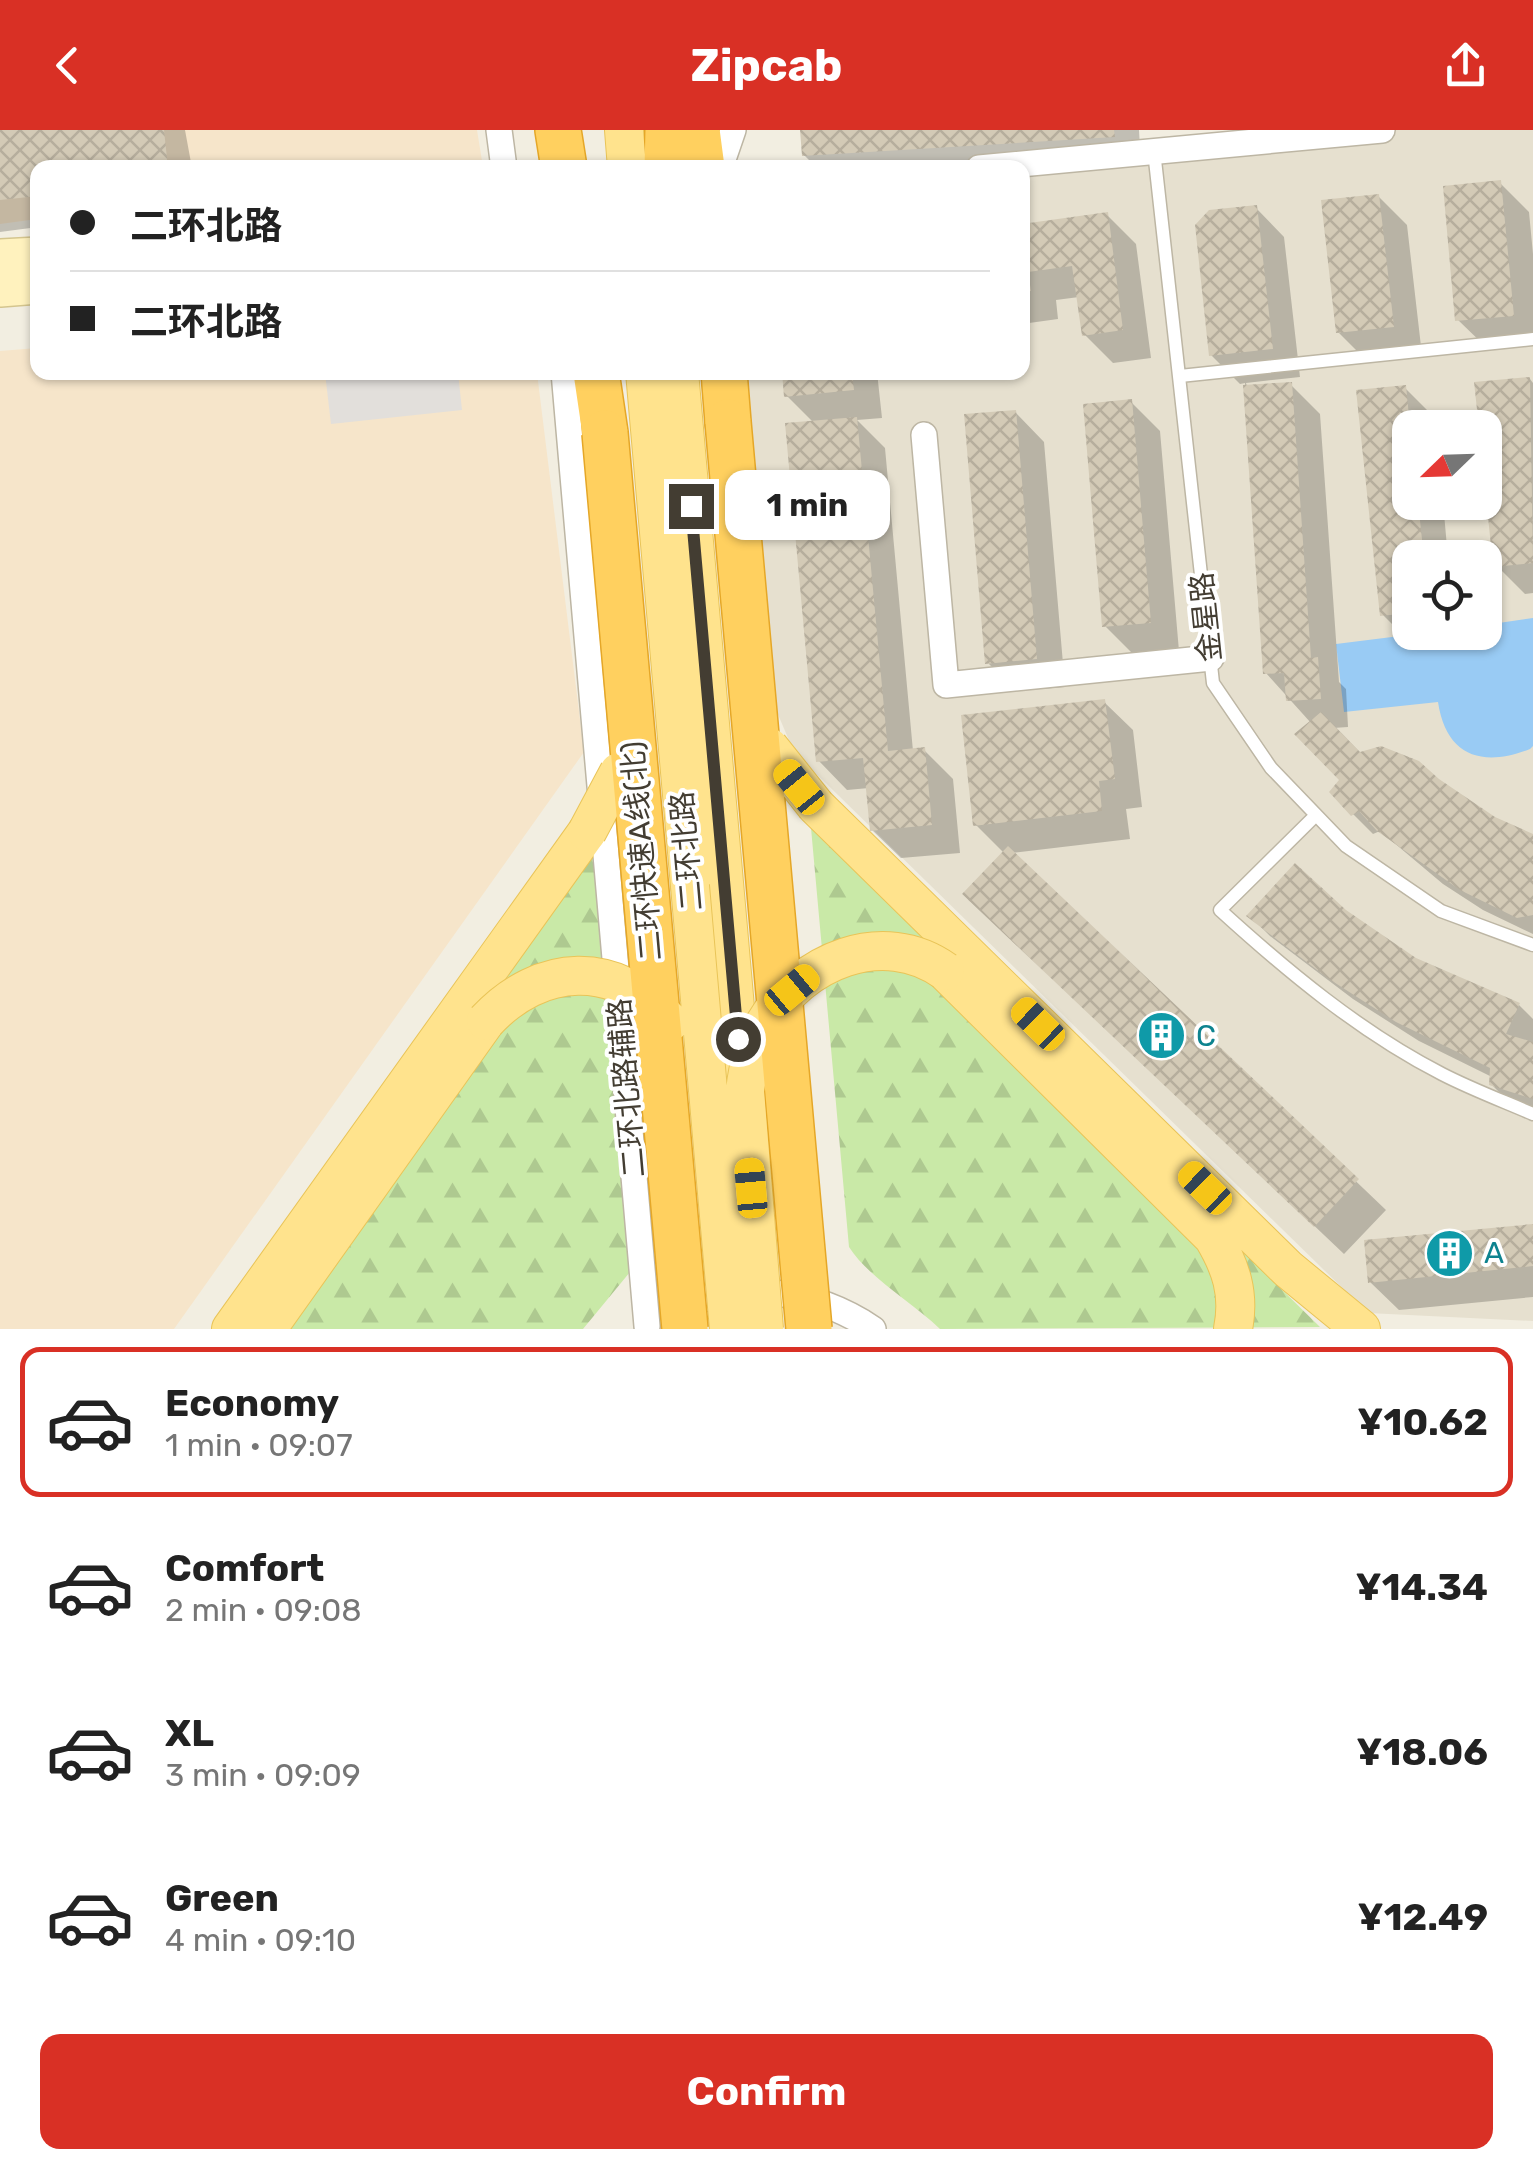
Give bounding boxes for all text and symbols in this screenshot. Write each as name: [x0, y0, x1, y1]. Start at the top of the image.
icon: back: [40, 38, 95, 93]
icon: share: [1438, 38, 1493, 93]
text: Zipcab: [690, 39, 843, 92]
text: 二环北路: [130, 203, 282, 249]
text: 二环北路: [130, 299, 282, 345]
north arrow: [1392, 410, 1502, 520]
map controls: [1392, 410, 1502, 650]
callout: 1 min: [726, 471, 891, 541]
route end: [669, 484, 714, 529]
text: 1 min: [767, 486, 848, 524]
button: locate: [1392, 540, 1502, 650]
street label: 金星路: [1183, 570, 1229, 664]
street label: 二环快速A线(北): [614, 740, 670, 962]
car: [768, 754, 830, 820]
street label: 二环北路: [664, 790, 710, 912]
car: [759, 959, 825, 1021]
car: [1006, 992, 1070, 1056]
street label: 二环北路辅路: [601, 997, 653, 1179]
building icon: C: [1135, 1010, 1187, 1062]
route start: [716, 1017, 761, 1062]
place label: C: [1196, 1018, 1216, 1054]
car: [1173, 1156, 1237, 1220]
car: [733, 1157, 769, 1219]
building icon: A: [1423, 1227, 1475, 1279]
place label: A: [1484, 1235, 1504, 1271]
icon: car: [45, 1377, 135, 1467]
text: Economy: [165, 1380, 339, 1426]
text: ¥10.62: [1357, 1399, 1488, 1445]
text: 1 min · 09:07: [165, 1426, 353, 1464]
icon: car: [45, 1542, 135, 1632]
text: Comfort: [165, 1545, 324, 1591]
text: ¥14.34: [1355, 1564, 1488, 1610]
text: 2 min · 09:08: [165, 1591, 362, 1629]
icon: car: [45, 1707, 135, 1797]
text: XL: [165, 1710, 214, 1756]
text: ¥18.06: [1356, 1729, 1488, 1775]
text: 3 min · 09:09: [165, 1756, 361, 1794]
icon: car: [45, 1872, 135, 1962]
text: Green: [165, 1875, 279, 1921]
text: ¥12.49: [1358, 1894, 1488, 1940]
text: 4 min · 09:10: [165, 1921, 356, 1959]
button: Confirm: [40, 2034, 1493, 2149]

